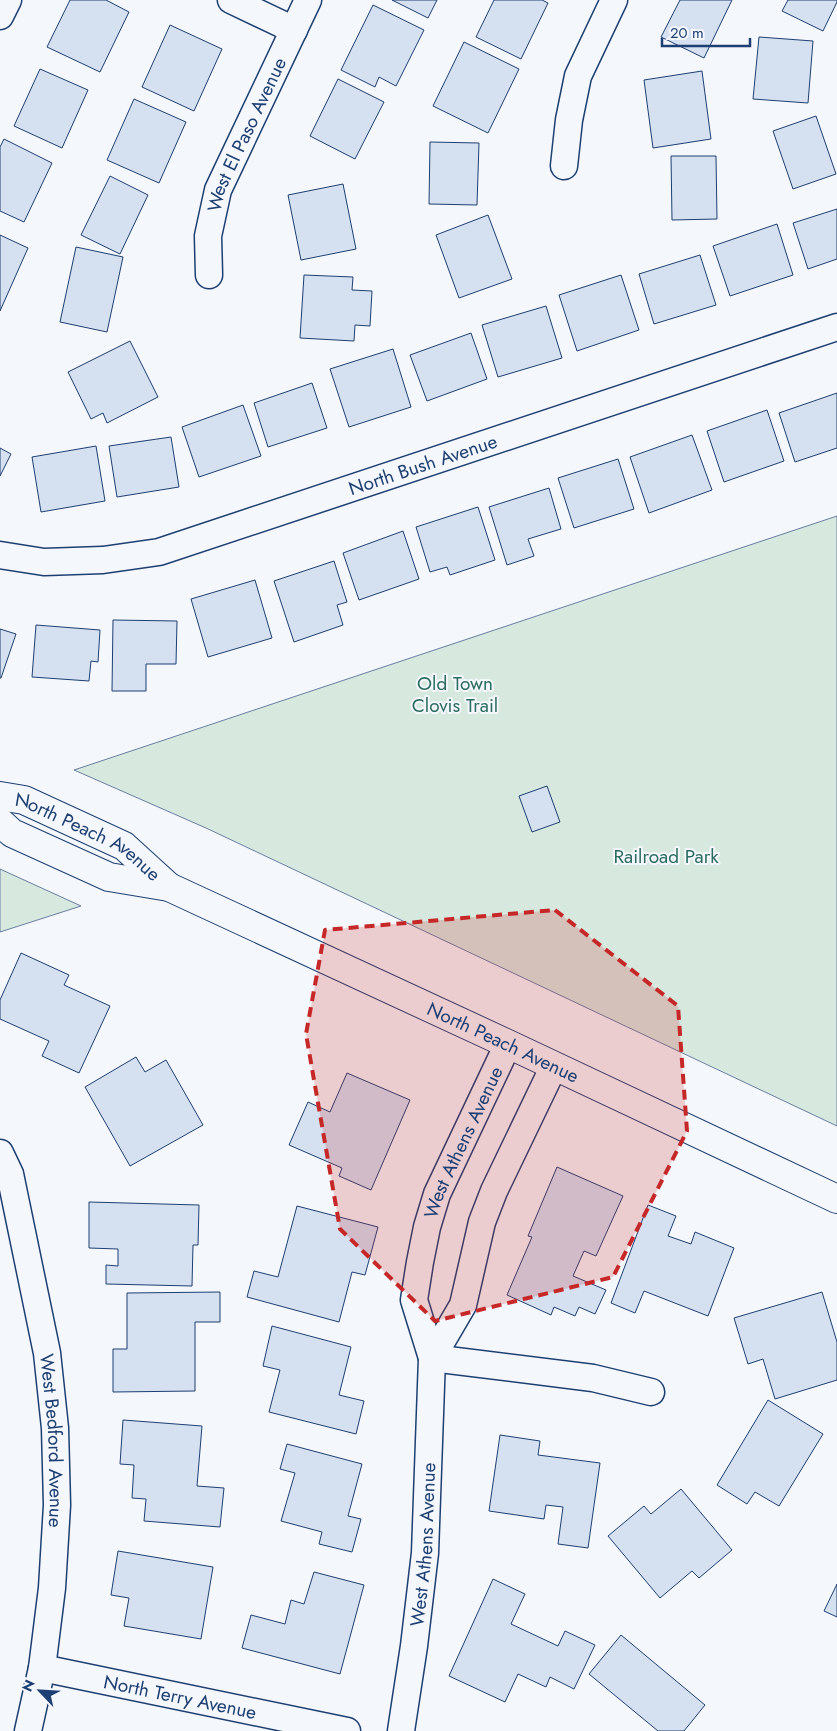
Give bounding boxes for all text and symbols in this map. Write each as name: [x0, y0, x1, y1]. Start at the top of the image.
scale bar: [662, 15, 750, 47]
text: 20 m: [670, 22, 704, 44]
street label: West El Paso Avenue: [201, 53, 293, 214]
street label: North Bush Avenue: [345, 428, 501, 502]
park label: Old Town Clovis Trail: [412, 670, 498, 719]
street label: North Peach Avenue: [13, 786, 167, 887]
park label: Railroad Park: [613, 843, 719, 870]
street label: North Peach Avenue: [423, 995, 584, 1090]
street label: West Athens Avenue: [417, 1062, 510, 1221]
street label: West Bedford Avenue: [33, 1352, 70, 1529]
street label: West Athens Avenue: [403, 1462, 442, 1628]
north arrow: [15, 1666, 65, 1716]
street label: North Terry Avenue: [101, 1668, 259, 1726]
text: N: [17, 1676, 40, 1695]

